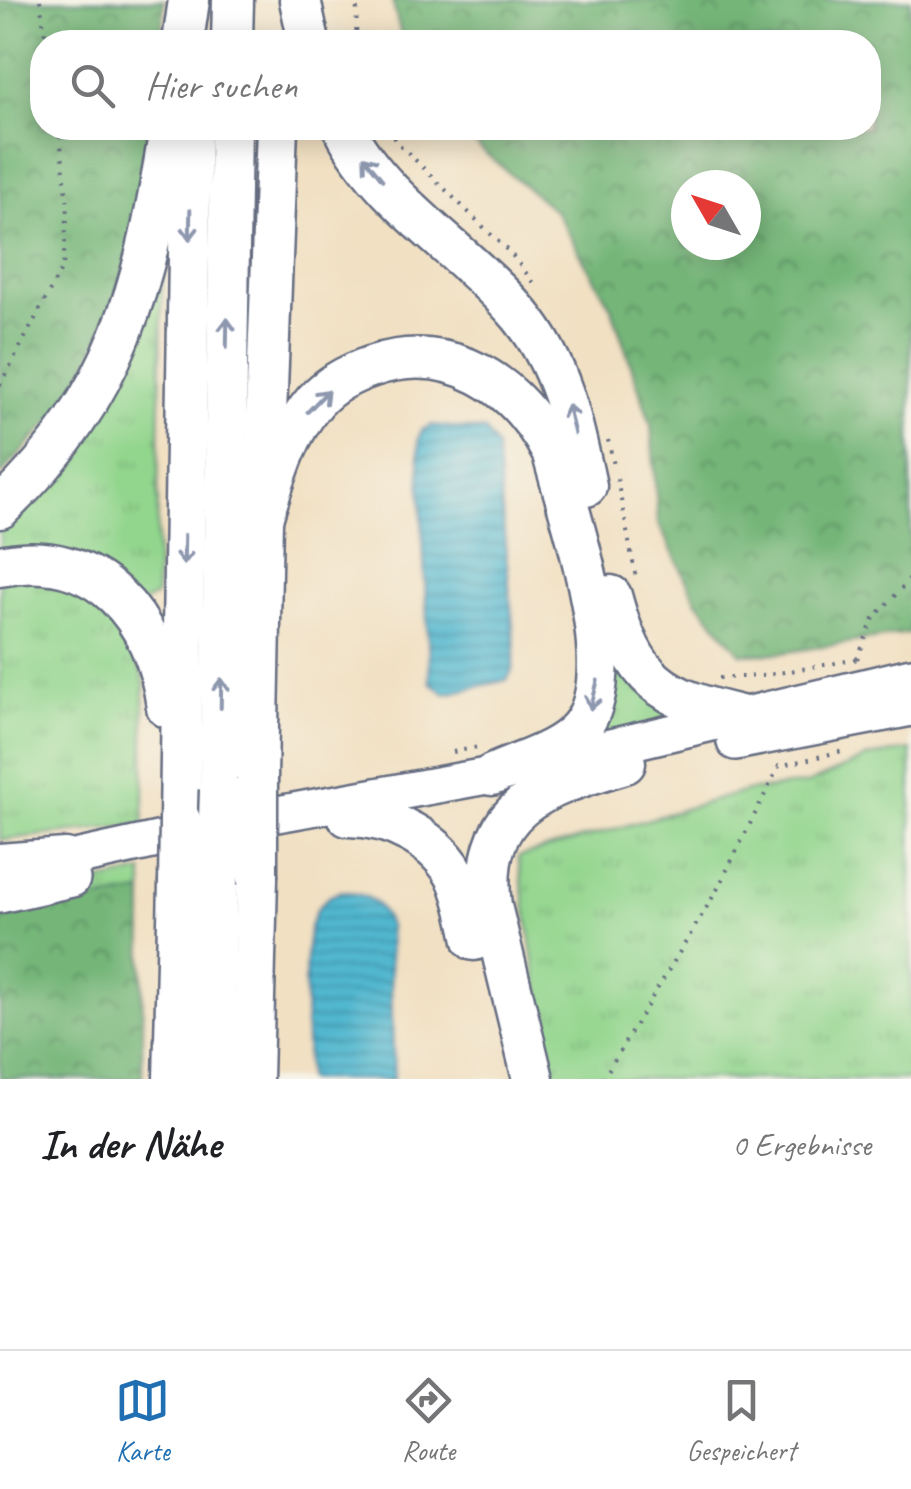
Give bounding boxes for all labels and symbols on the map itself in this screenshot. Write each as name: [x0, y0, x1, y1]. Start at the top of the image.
one-way arrow: [362, 156, 384, 182]
north arrow: [671, 170, 761, 260]
one-way arrow: [180, 208, 199, 240]
one-way arrow: [218, 317, 237, 349]
one-way arrow: [305, 389, 330, 414]
one-way arrow: [561, 404, 579, 436]
one-way arrow: [175, 533, 194, 565]
one-way arrow: [212, 677, 231, 709]
one-way arrow: [584, 679, 603, 710]

